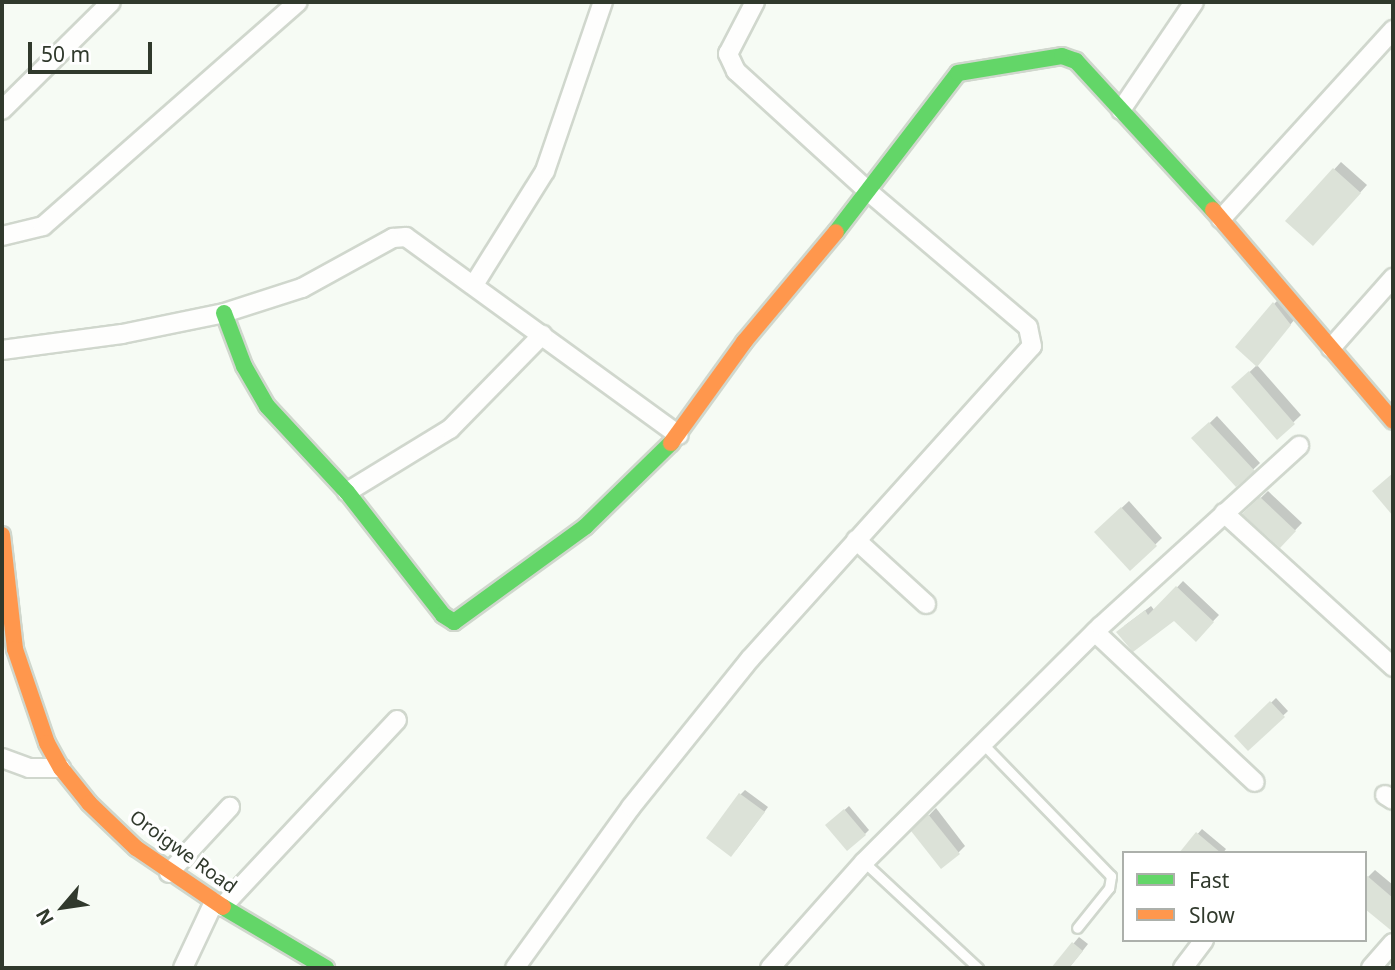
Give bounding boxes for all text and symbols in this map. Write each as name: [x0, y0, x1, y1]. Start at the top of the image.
scale bar: [32, 28, 156, 72]
text: 50 m: [41, 40, 90, 68]
street label: Oroigwe Road: [125, 806, 241, 898]
legend: [1122, 851, 1367, 942]
text: Fast: [1189, 866, 1229, 894]
north arrow: [28, 872, 98, 942]
text: Slow: [1189, 901, 1235, 929]
text: N: [30, 904, 60, 930]

